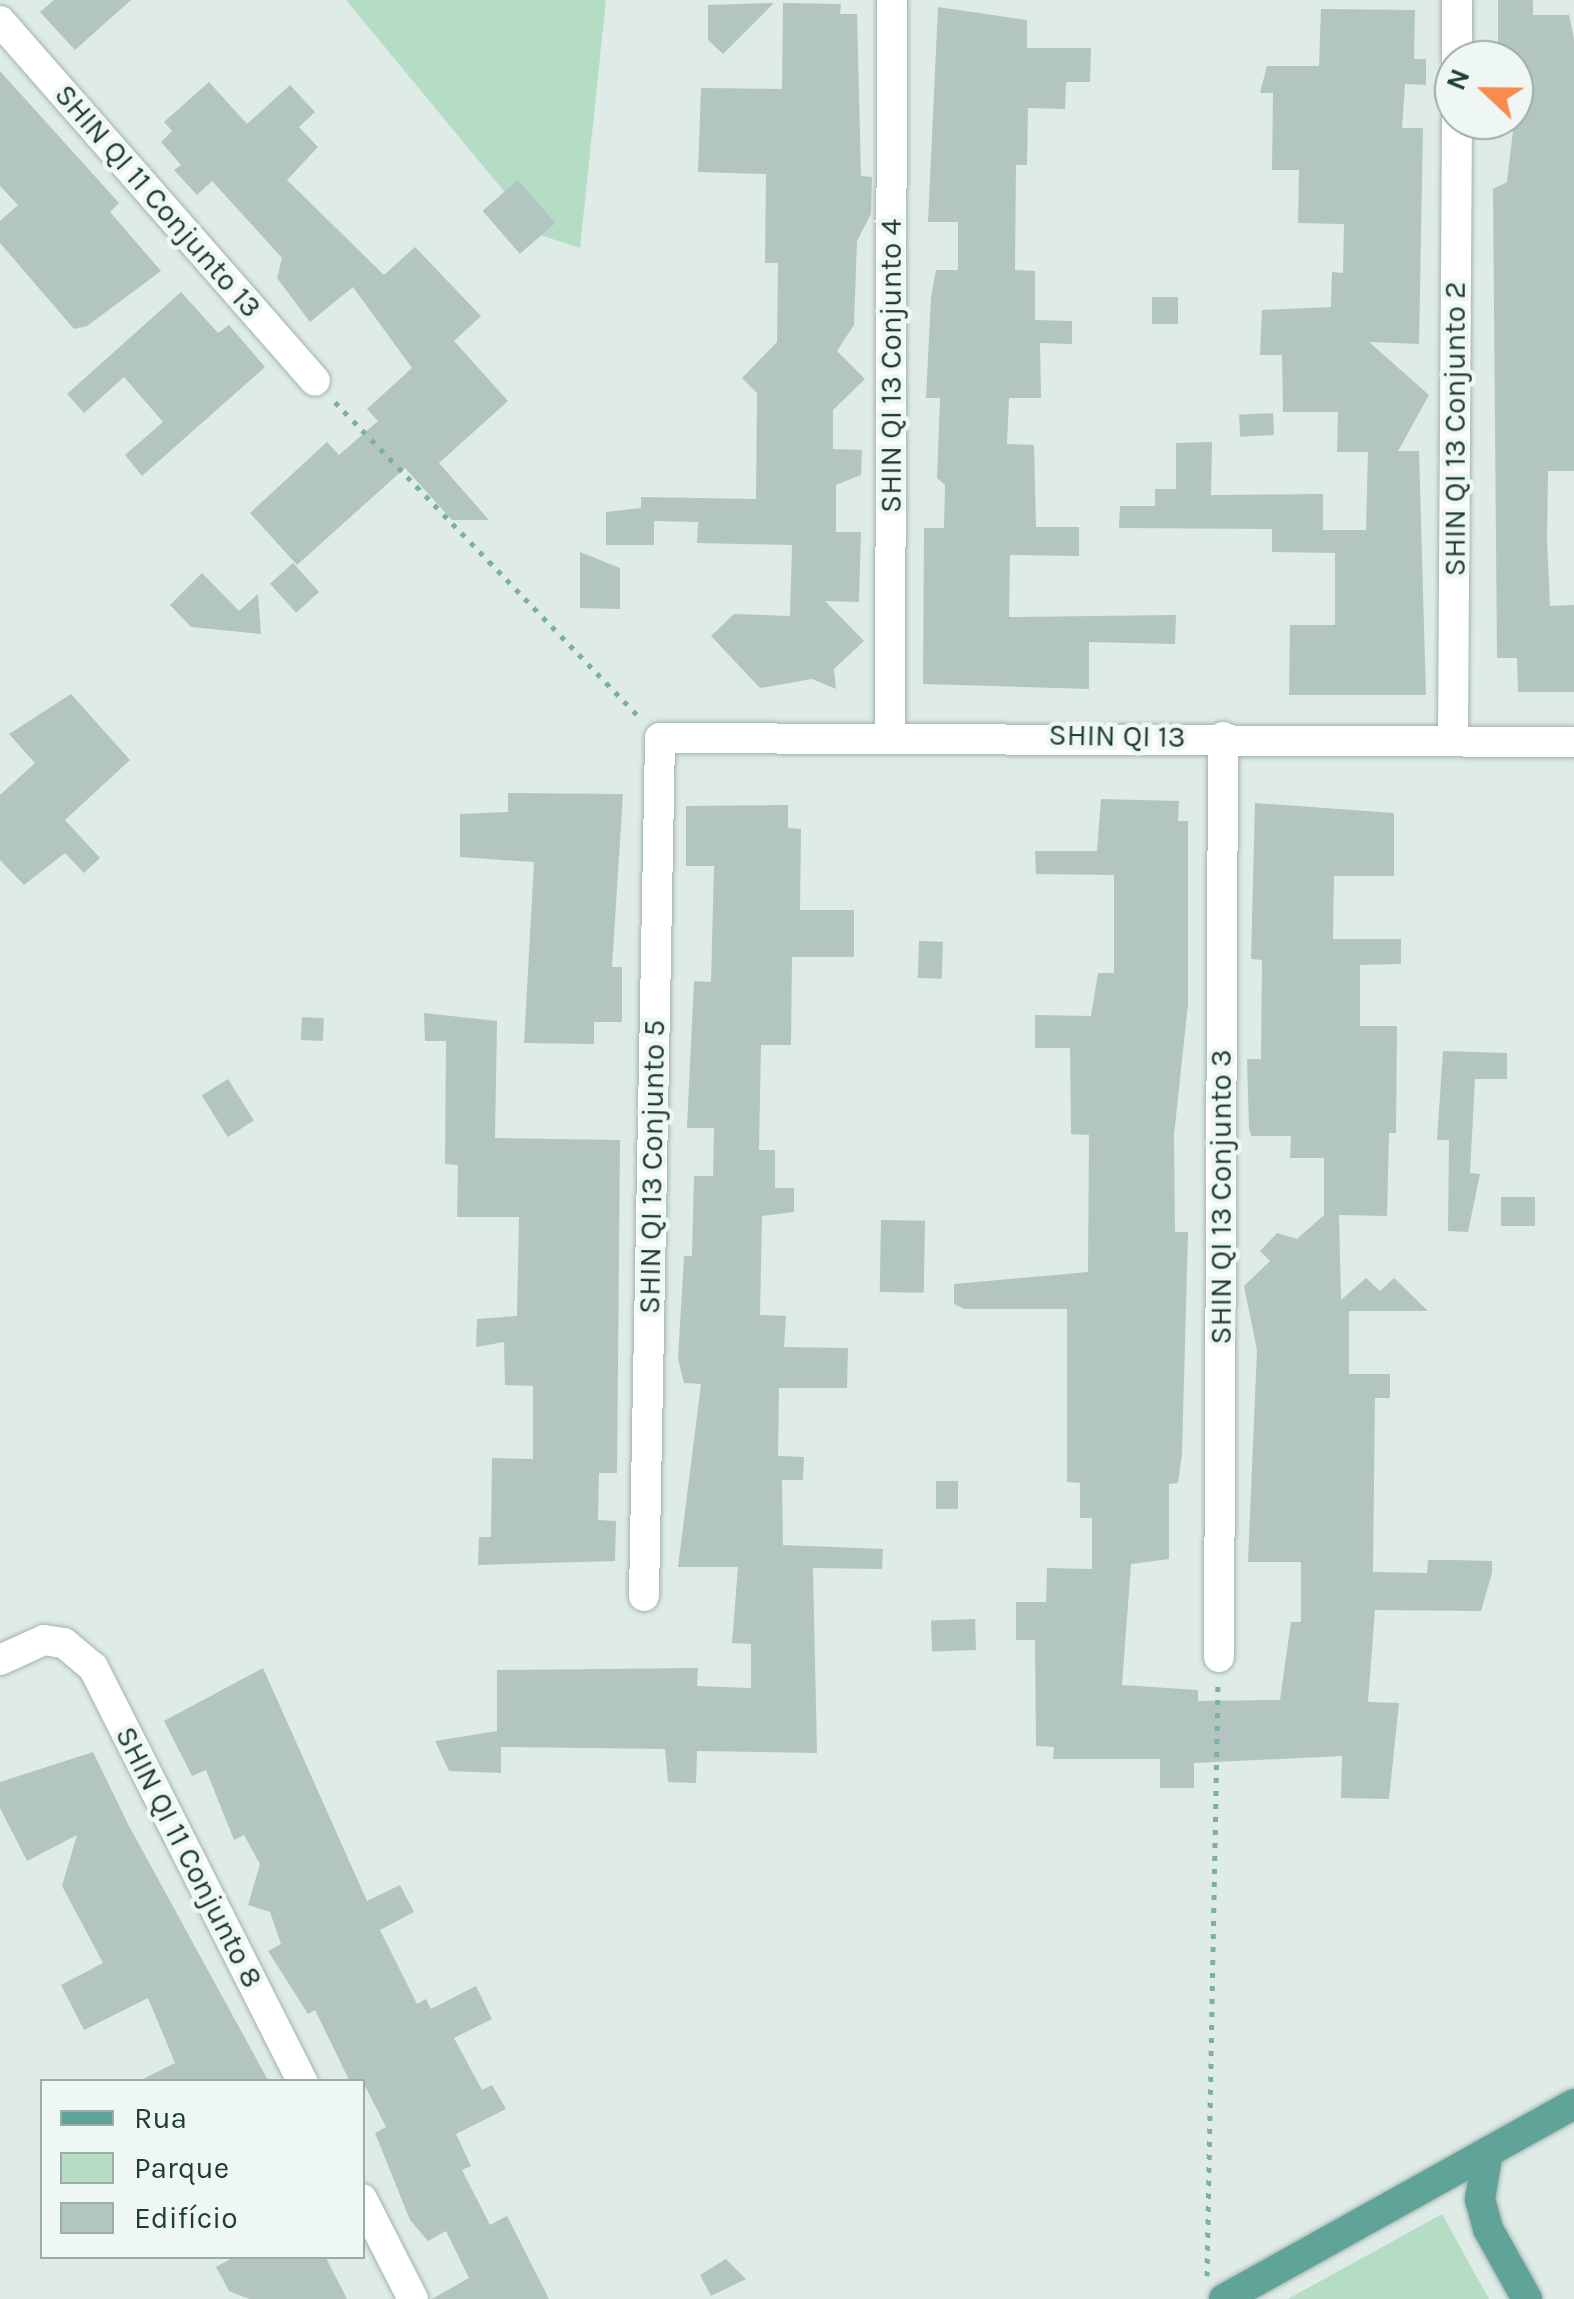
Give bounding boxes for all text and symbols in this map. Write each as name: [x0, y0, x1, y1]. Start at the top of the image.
north arrow: [1434, 40, 1534, 140]
text: N: [1439, 64, 1477, 95]
street label: SHIN QI 11 Conjunto 13: [47, 77, 269, 325]
street label: SHIN QI 13 Conjunto 4: [873, 219, 909, 513]
street label: SHIN QI 13 Conjunto 2: [1437, 282, 1473, 576]
street label: SHIN QI 13: [1048, 717, 1186, 755]
street label: SHIN QI 13 Conjunto 5: [631, 1020, 673, 1314]
street label: SHIN QI 13 Conjunto 3: [1203, 1049, 1239, 1345]
street label: SHIN QI 11 Conjunto 8: [108, 1720, 270, 1994]
legend: [40, 2079, 365, 2259]
text: Rua: [134, 2100, 187, 2136]
text: Parque: [134, 2150, 229, 2186]
text: Edifício: [134, 2200, 238, 2236]

